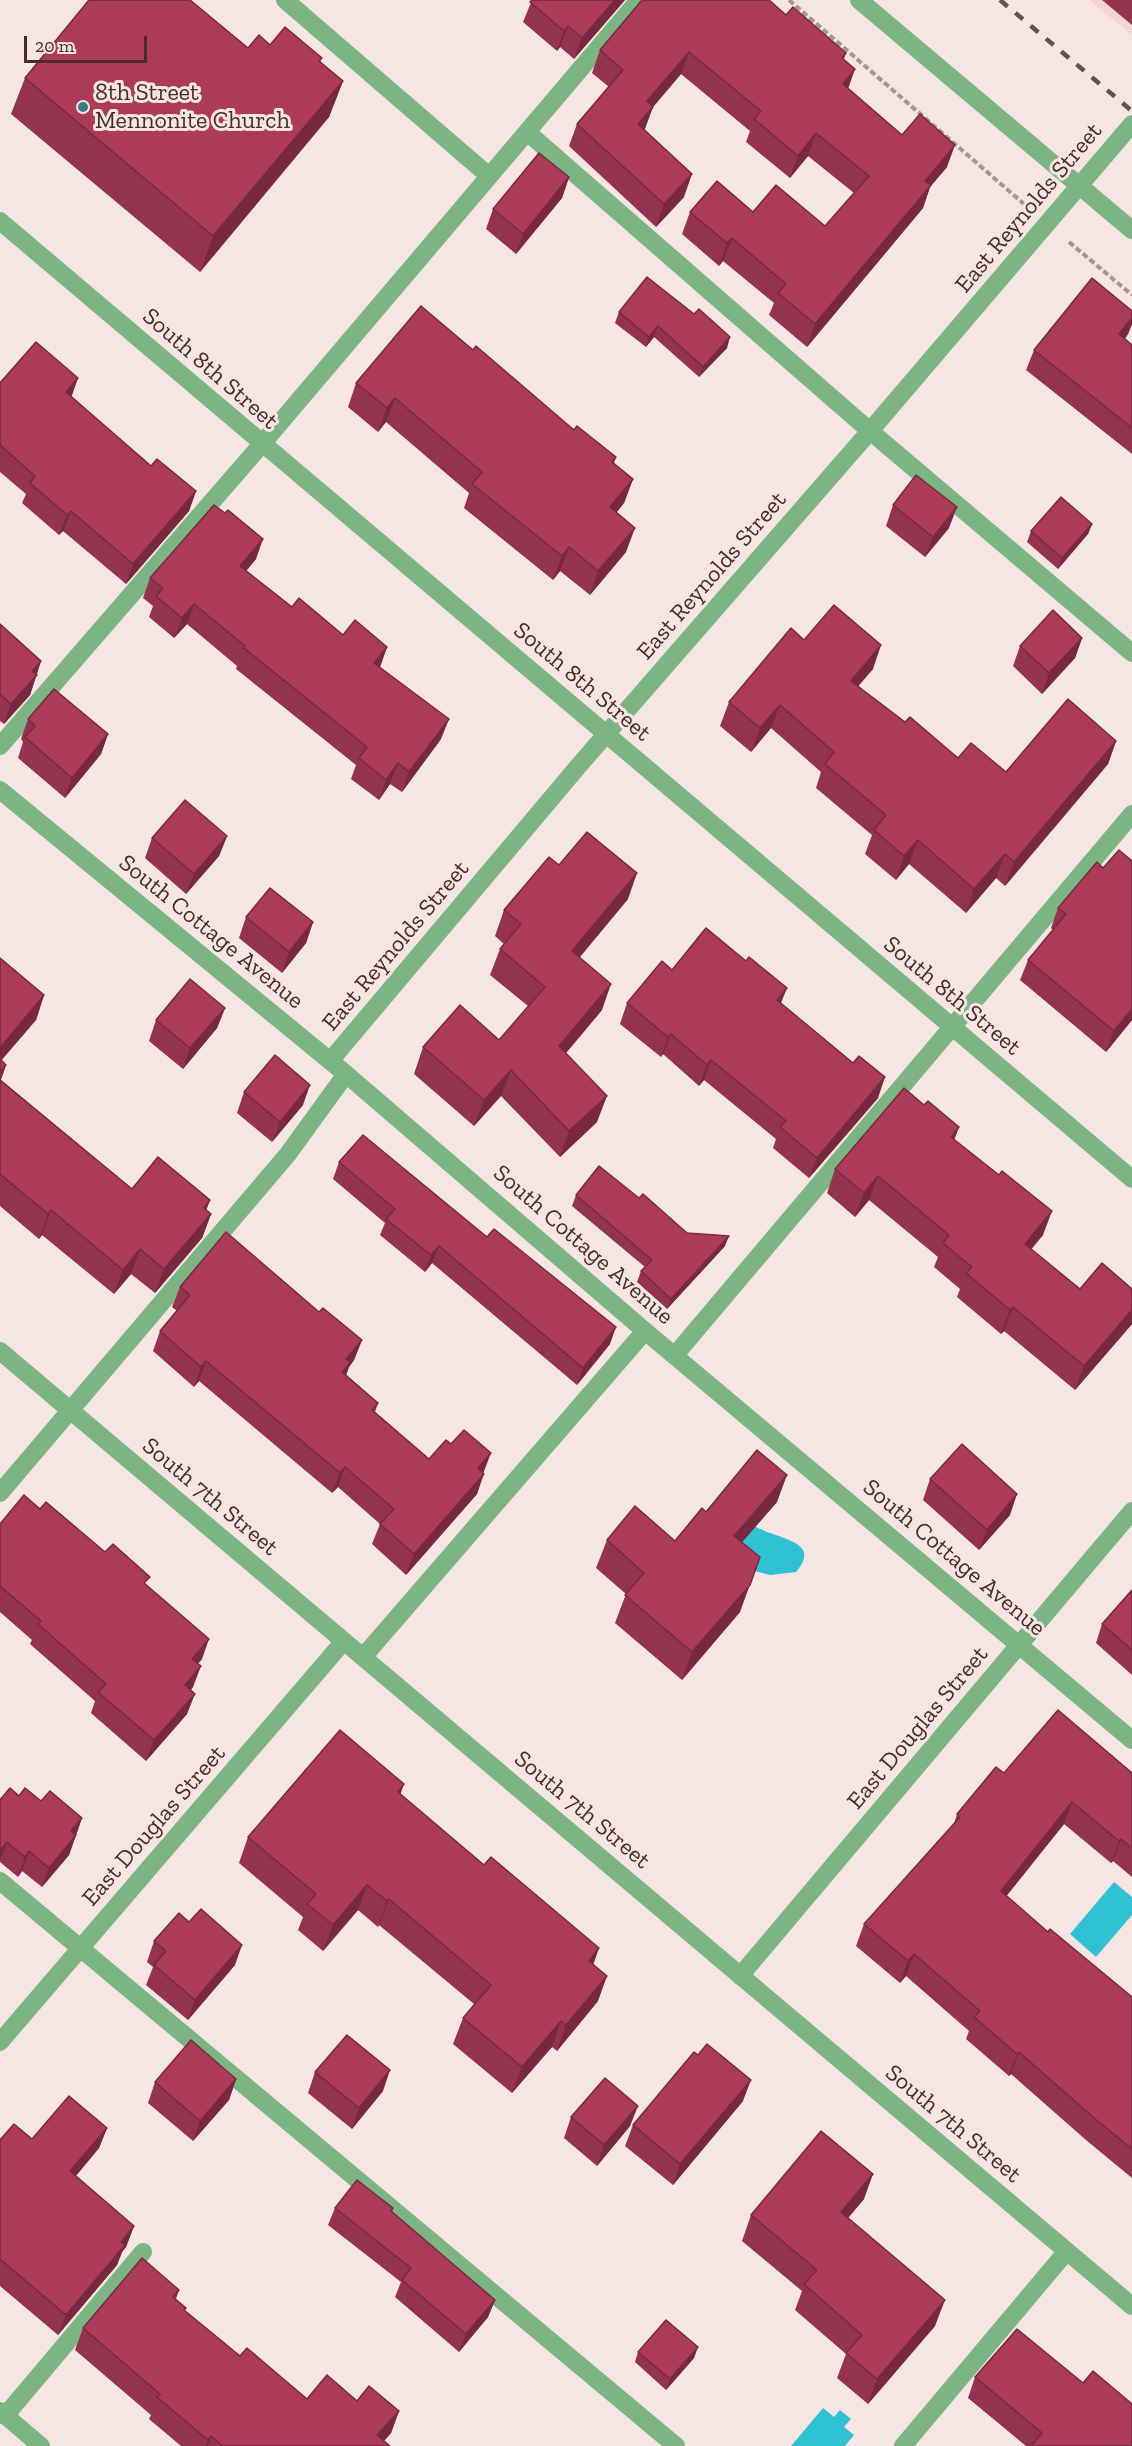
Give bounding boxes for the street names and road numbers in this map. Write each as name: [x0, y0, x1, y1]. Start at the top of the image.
street label: East Reynolds Street: [950, 117, 1108, 299]
street label: South 8th Street: [136, 302, 284, 436]
street label: East Reynolds Street: [631, 486, 793, 666]
street label: South 8th Street: [508, 616, 656, 748]
street label: South Cottage Avenue: [113, 849, 309, 1015]
street label: East Reynolds Street: [317, 855, 475, 1037]
street label: South 8th Street: [878, 930, 1026, 1062]
street label: South Cottage Avenue: [487, 1159, 679, 1331]
street label: South 7th Street: [136, 1432, 284, 1562]
street label: South Cottage Avenue: [857, 1473, 1051, 1643]
street label: East Douglas Street: [842, 1641, 994, 1815]
street label: East Douglas Street: [76, 1740, 232, 1912]
street label: South 7th Street: [508, 1745, 656, 1875]
street label: South 7th Street: [879, 2059, 1027, 2189]

